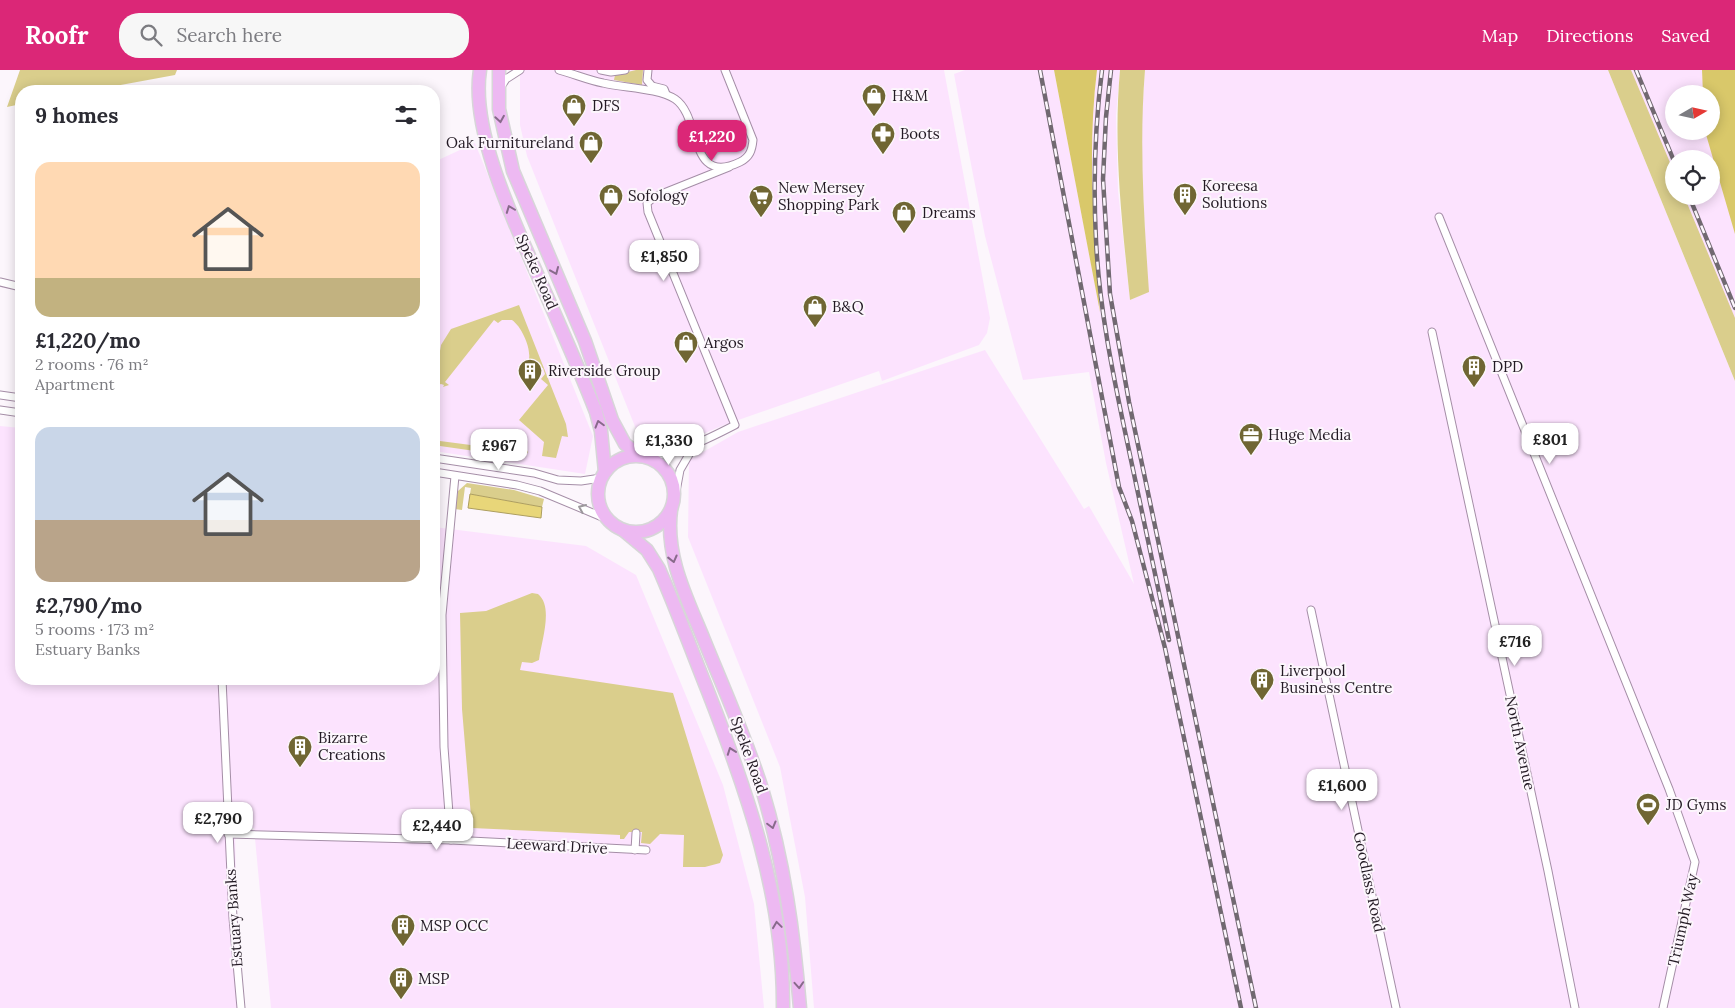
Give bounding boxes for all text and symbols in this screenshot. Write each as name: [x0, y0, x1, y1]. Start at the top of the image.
search box: [119, 13, 469, 58]
text: Roofr: [25, 20, 89, 51]
icon: search: [137, 21, 165, 49]
text: Search here: [177, 23, 282, 47]
text: Map: [1482, 24, 1518, 47]
text: Directions: [1546, 24, 1633, 47]
text: Saved: [1661, 24, 1710, 47]
shop icon: H&M: [861, 83, 887, 117]
north arrow: [1665, 85, 1720, 140]
map controls: [1665, 85, 1720, 205]
place label: H&M: [892, 86, 928, 105]
shop icon: DFS: [561, 93, 587, 127]
place label: DFS: [592, 96, 620, 115]
icon: filters: [392, 101, 420, 129]
text: 9 homes: [35, 102, 118, 129]
one-way arrow: [495, 114, 505, 123]
pin: £1,220: [671, 119, 753, 162]
pharmacy icon: Boots: [870, 121, 896, 155]
place label: Boots: [900, 124, 940, 143]
text: £1,220: [689, 126, 735, 146]
shop icon: Oak Furnitureland: [578, 130, 604, 164]
place label: Oak Furnitureland: [446, 133, 574, 152]
button: locate: [1665, 150, 1720, 205]
place label: Koreesa Solutions: [1202, 176, 1267, 212]
place label: New Mersey Shopping Park: [778, 178, 879, 214]
building icon: Koreesa Solutions: [1172, 182, 1198, 216]
shop icon: Sofology: [598, 183, 624, 217]
supermarket icon: New Mersey Shopping Park: [748, 184, 774, 218]
place label: Sofology: [628, 186, 688, 205]
icon: home: [183, 194, 273, 284]
shop icon: Dreams: [891, 200, 917, 234]
place label: Dreams: [922, 203, 976, 222]
one-way arrow: [506, 205, 516, 214]
street label: Speke Road: [512, 231, 562, 312]
pin: £1,850: [623, 240, 705, 282]
text: £1,850: [640, 246, 688, 266]
one-way arrow: [548, 266, 559, 275]
shop icon: B&Q: [802, 294, 828, 328]
place label: B&Q: [832, 297, 864, 316]
text: £1,220/mo: [35, 327, 140, 354]
shop icon: Argos: [673, 330, 699, 364]
place label: Argos: [703, 333, 744, 352]
text: 2 rooms · 76 m²: [35, 354, 149, 374]
building icon: DPD: [1461, 354, 1487, 388]
place label: DPD: [1492, 357, 1523, 376]
building icon: Riverside Group: [517, 358, 543, 392]
place label: Riverside Group: [548, 361, 661, 380]
text: Apartment: [35, 374, 115, 394]
one-way arrow: [595, 420, 605, 428]
office icon: Huge Media: [1238, 422, 1264, 456]
pin: £801: [1520, 422, 1580, 465]
pin: £1,330: [628, 424, 710, 466]
place label: Huge Media: [1268, 425, 1352, 444]
pin: £967: [469, 428, 529, 471]
text: £801: [1533, 429, 1568, 449]
text: £1,330: [645, 430, 693, 450]
text: £967: [481, 435, 517, 455]
icon: home: [183, 459, 273, 549]
one-way arrow: [578, 503, 587, 514]
one-way arrow: [667, 554, 678, 563]
text: £2,790/mo: [35, 592, 142, 619]
text: 5 rooms · 173 m²: [35, 619, 154, 639]
pin: £716: [1485, 624, 1545, 667]
text: £716: [1499, 631, 1531, 651]
text: Estuary Banks: [35, 639, 140, 659]
place label: Liverpool Business Centre: [1280, 661, 1392, 697]
building icon: Liverpool Business Centre: [1249, 667, 1275, 701]
street label: North Avenue: [1501, 694, 1540, 792]
street label: Speke Road: [727, 714, 772, 796]
place label: Bizarre Creations: [318, 728, 386, 764]
building icon: Bizarre Creations: [287, 734, 313, 768]
one-way arrow: [727, 747, 737, 756]
pin: £1,600: [1301, 768, 1383, 811]
text: £1,600: [1317, 775, 1367, 795]
sports icon: JD Gyms: [1635, 792, 1661, 826]
place label: JD Gyms: [1665, 795, 1726, 814]
pin: £2,790: [177, 802, 259, 844]
text: £2,790: [194, 808, 242, 828]
pin: £2,440: [396, 808, 478, 851]
text: £2,440: [412, 815, 462, 835]
one-way arrow: [767, 821, 777, 829]
street label: Goodlass Road: [1350, 830, 1389, 934]
street label: Leeward Drive: [506, 833, 608, 858]
street label: Estuary Banks: [221, 868, 246, 968]
street label: Triumph Way: [1663, 872, 1702, 968]
building icon: MSP OCC: [390, 913, 416, 947]
place label: MSP OCC: [420, 916, 489, 935]
one-way arrow: [772, 920, 782, 929]
building icon: MSP: [388, 966, 414, 1000]
place label: MSP: [418, 969, 449, 988]
one-way arrow: [793, 982, 804, 990]

